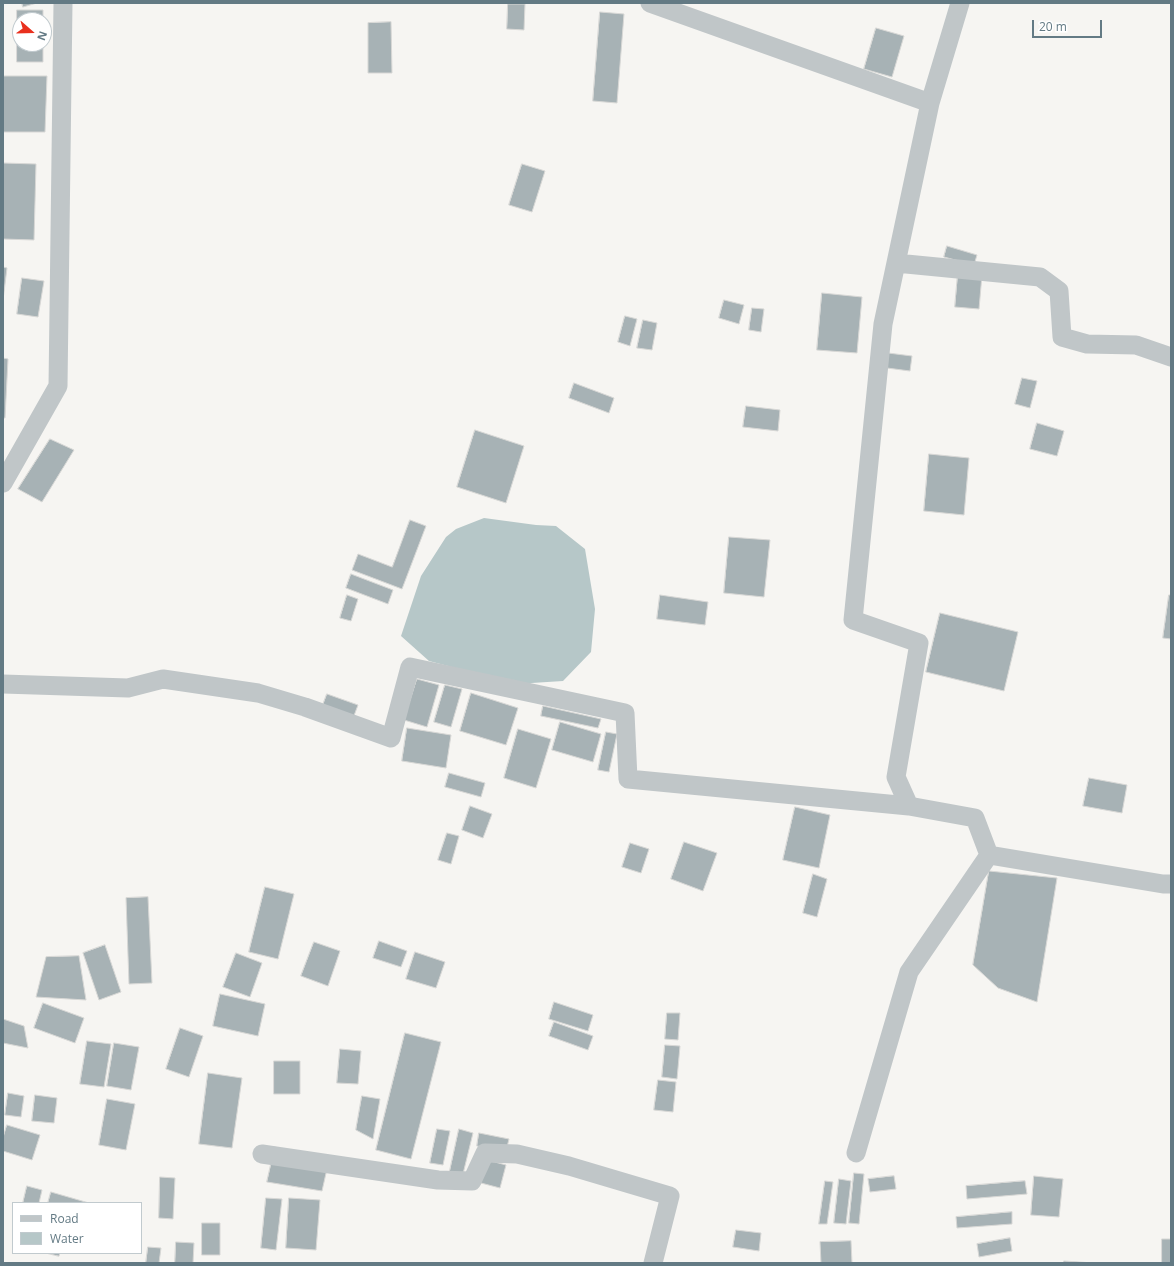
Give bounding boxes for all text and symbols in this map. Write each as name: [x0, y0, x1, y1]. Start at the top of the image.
north arrow: [12, 12, 52, 52]
scale bar: [1034, 12, 1104, 38]
text: 20 m: [1039, 18, 1067, 35]
text: N: [34, 29, 51, 43]
legend: [12, 1202, 142, 1254]
text: Road: [50, 1210, 79, 1227]
text: Water: [50, 1230, 84, 1247]

